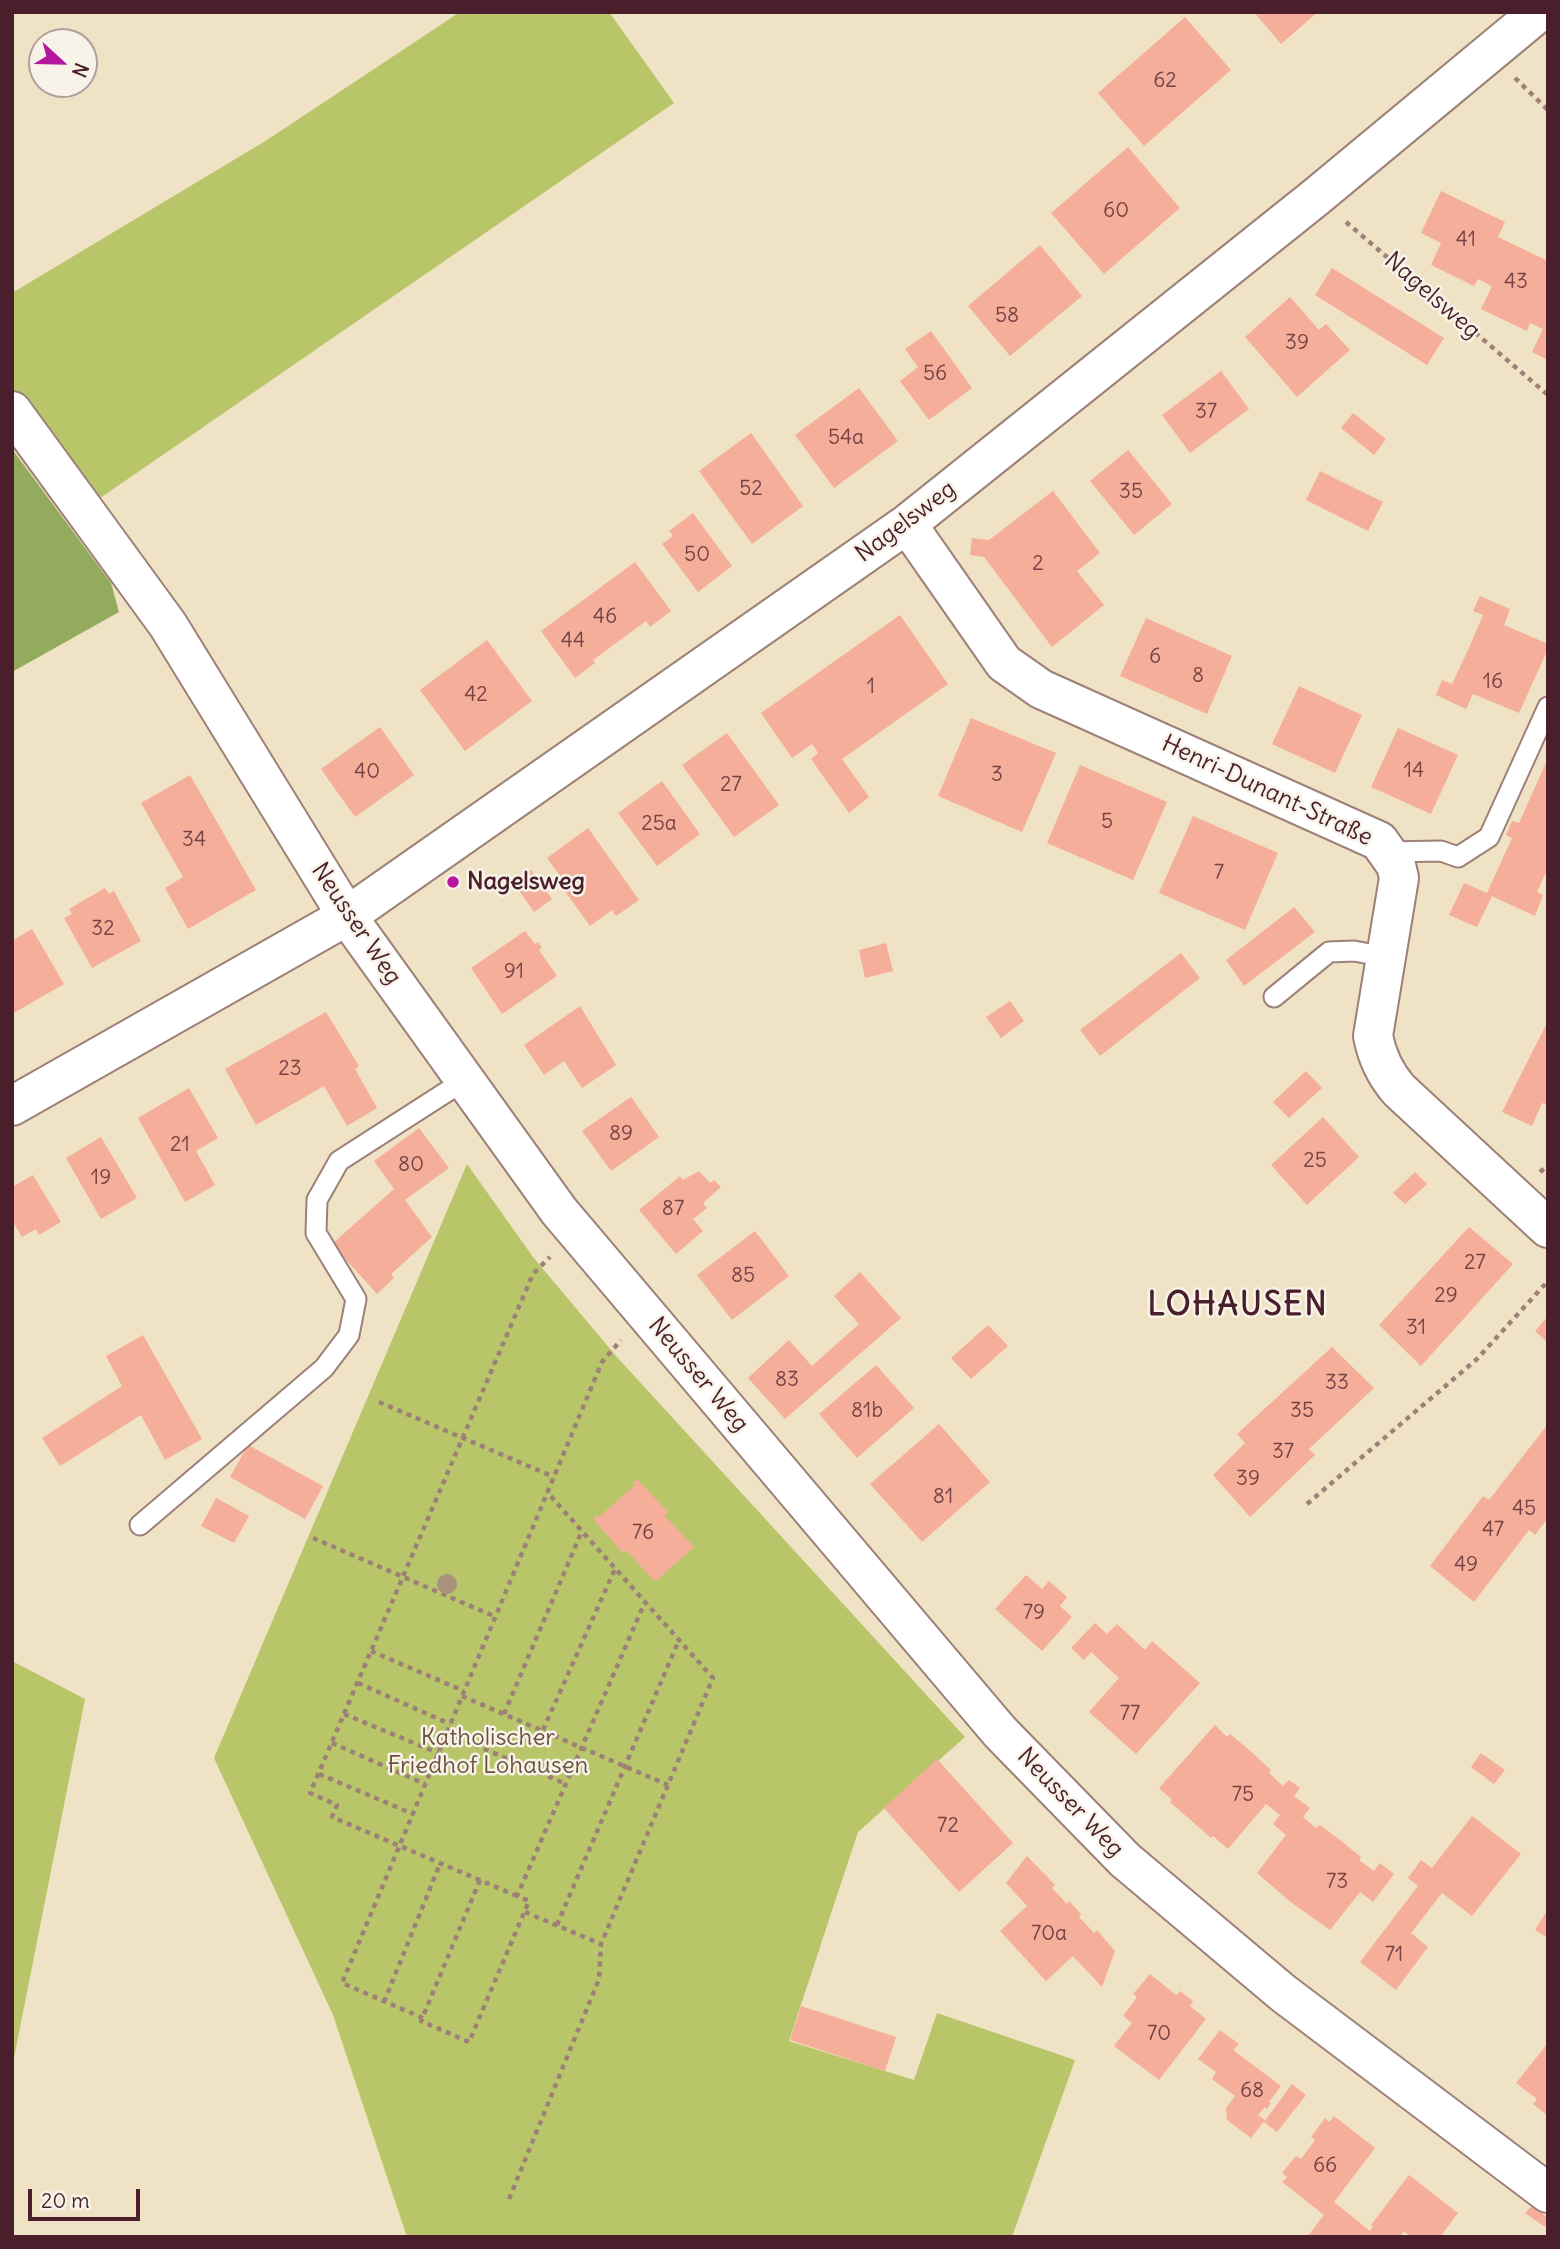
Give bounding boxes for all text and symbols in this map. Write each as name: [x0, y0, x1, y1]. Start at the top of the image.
north arrow: [28, 28, 98, 98]
text: N: [67, 60, 94, 81]
house number: 62: [1153, 68, 1177, 94]
house number: 60: [1103, 198, 1129, 224]
house number: 41: [1456, 227, 1476, 253]
street label: Nagelsweg: [1378, 246, 1486, 346]
house number: 43: [1504, 269, 1528, 295]
house number: 58: [995, 303, 1019, 329]
house number: 39: [1285, 330, 1309, 356]
house number: 56: [923, 361, 947, 387]
house number: 37: [1195, 399, 1217, 425]
house number: 54a: [828, 425, 864, 451]
street label: Nagelsweg: [850, 475, 962, 569]
house number: 52: [739, 476, 763, 502]
house number: 35: [1119, 479, 1143, 505]
house number: 50: [684, 542, 710, 568]
house number: 2: [1032, 551, 1044, 577]
house number: 46: [593, 604, 617, 630]
house number: 44: [561, 628, 585, 654]
house number: 6: [1149, 644, 1161, 670]
house number: 8: [1192, 663, 1204, 689]
house number: 16: [1483, 669, 1503, 695]
house number: 1: [867, 674, 875, 700]
house number: 42: [464, 682, 488, 708]
street label: Henri-Dunant-Straße: [1157, 730, 1377, 852]
house number: 14: [1404, 758, 1424, 784]
house number: 40: [354, 759, 380, 785]
house number: 3: [991, 762, 1003, 788]
house number: 27: [720, 772, 742, 798]
house number: 5: [1101, 809, 1113, 835]
house number: 25a: [641, 811, 677, 837]
house number: 34: [182, 827, 206, 853]
street label: Neusser Weg: [305, 858, 407, 990]
house number: 7: [1214, 860, 1224, 886]
place label: Nagelsweg: [467, 868, 585, 896]
marker: Nagelsweg: [445, 874, 461, 890]
house number: 32: [91, 916, 115, 942]
house number: 91: [504, 959, 524, 985]
house number: 23: [278, 1056, 302, 1082]
house number: 89: [609, 1121, 633, 1147]
house number: 21: [170, 1132, 190, 1158]
house number: 25: [1303, 1148, 1327, 1174]
house number: 80: [398, 1152, 424, 1178]
house number: 19: [91, 1165, 111, 1191]
house number: 87: [662, 1196, 684, 1222]
house number: 27: [1464, 1250, 1486, 1276]
house number: 85: [731, 1263, 755, 1289]
house number: 29: [1434, 1283, 1458, 1309]
district label: LOHAUSEN: [1148, 1287, 1328, 1325]
street label: Neusser Weg: [642, 1312, 754, 1438]
house number: 31: [1406, 1315, 1426, 1341]
house number: 83: [775, 1367, 799, 1393]
house number: 33: [1325, 1370, 1349, 1396]
house number: 81b: [851, 1398, 883, 1424]
house number: 35: [1290, 1398, 1314, 1424]
house number: 37: [1272, 1439, 1294, 1465]
house number: 39: [1236, 1466, 1260, 1492]
house number: 81: [933, 1484, 953, 1510]
house number: 45: [1512, 1496, 1536, 1522]
house number: 47: [1482, 1517, 1504, 1543]
house number: 76: [632, 1520, 654, 1546]
house number: 49: [1454, 1552, 1478, 1578]
house number: 79: [1023, 1600, 1045, 1626]
house number: 77: [1120, 1701, 1140, 1727]
park label: Katholischer Friedhof Lohausen: [388, 1724, 588, 1780]
street label: Neusser Weg: [1011, 1742, 1129, 1864]
house number: 75: [1232, 1782, 1254, 1808]
house number: 72: [937, 1813, 959, 1839]
house number: 73: [1326, 1869, 1348, 1895]
house number: 70a: [1031, 1921, 1067, 1947]
house number: 71: [1385, 1942, 1403, 1968]
house number: 70: [1147, 2021, 1171, 2047]
house number: 68: [1240, 2078, 1264, 2104]
house number: 66: [1313, 2153, 1337, 2179]
scale bar: [32, 2176, 144, 2220]
text: 20 m: [41, 2187, 90, 2214]

